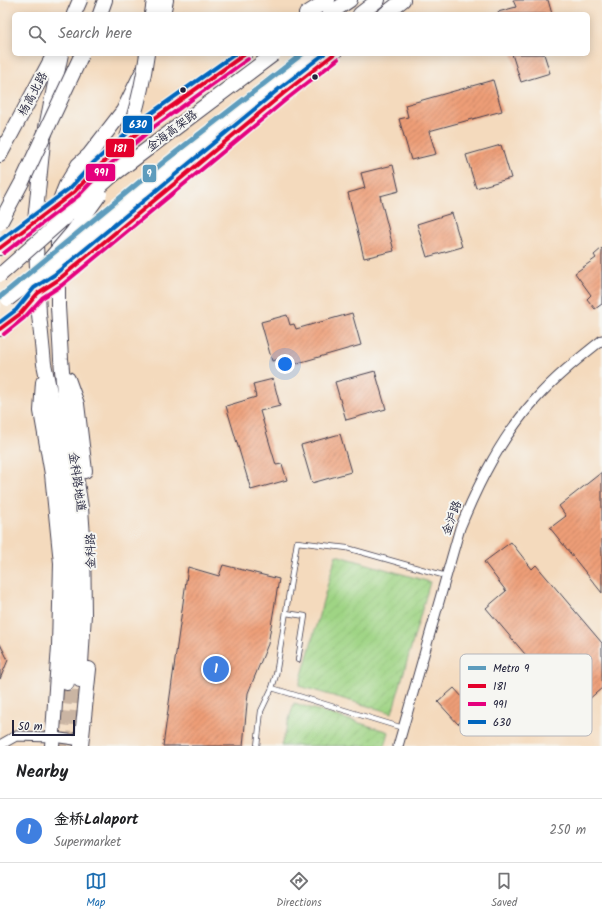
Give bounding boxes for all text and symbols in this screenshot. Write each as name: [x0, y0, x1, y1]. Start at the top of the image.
search box: [12, 12, 590, 56]
text: Search here: [58, 22, 132, 46]
icon: search: [26, 23, 48, 45]
street label: 杨高北路: [13, 68, 53, 120]
unlabelled marker: [310, 72, 320, 82]
unlabelled marker: [178, 85, 188, 95]
street label: 金海高架路: [142, 105, 202, 157]
line badge: 630: [122, 115, 153, 134]
text: 630: [129, 116, 147, 134]
line badge: 181: [105, 138, 135, 158]
text: 181: [113, 140, 127, 158]
line badge: 991: [85, 163, 116, 182]
text: 991: [94, 164, 109, 182]
line badge: 9: [142, 164, 157, 183]
text: 9: [146, 165, 152, 183]
your location: [275, 354, 295, 374]
street label: 金科路地道: [63, 451, 91, 513]
street label: 金沪路: [437, 498, 467, 538]
street label: 金科路: [81, 533, 101, 569]
pin: 1: [203, 654, 229, 684]
legend: [460, 654, 592, 736]
text: Metro 9: [493, 660, 530, 678]
text: 181: [493, 678, 507, 696]
text: 991: [493, 696, 507, 714]
text: 630: [493, 714, 511, 732]
scale bar: [12, 718, 75, 737]
text: 50 m: [18, 718, 43, 736]
text: Nearby: [16, 759, 68, 786]
text: 金桥Lalaport: [54, 808, 139, 832]
text: 1: [27, 820, 31, 841]
text: 250 m: [549, 820, 586, 841]
text: Supermarket: [54, 832, 121, 853]
tab: Map: [85, 870, 107, 912]
tab: Directions: [276, 870, 322, 912]
tab: Saved: [491, 870, 517, 912]

